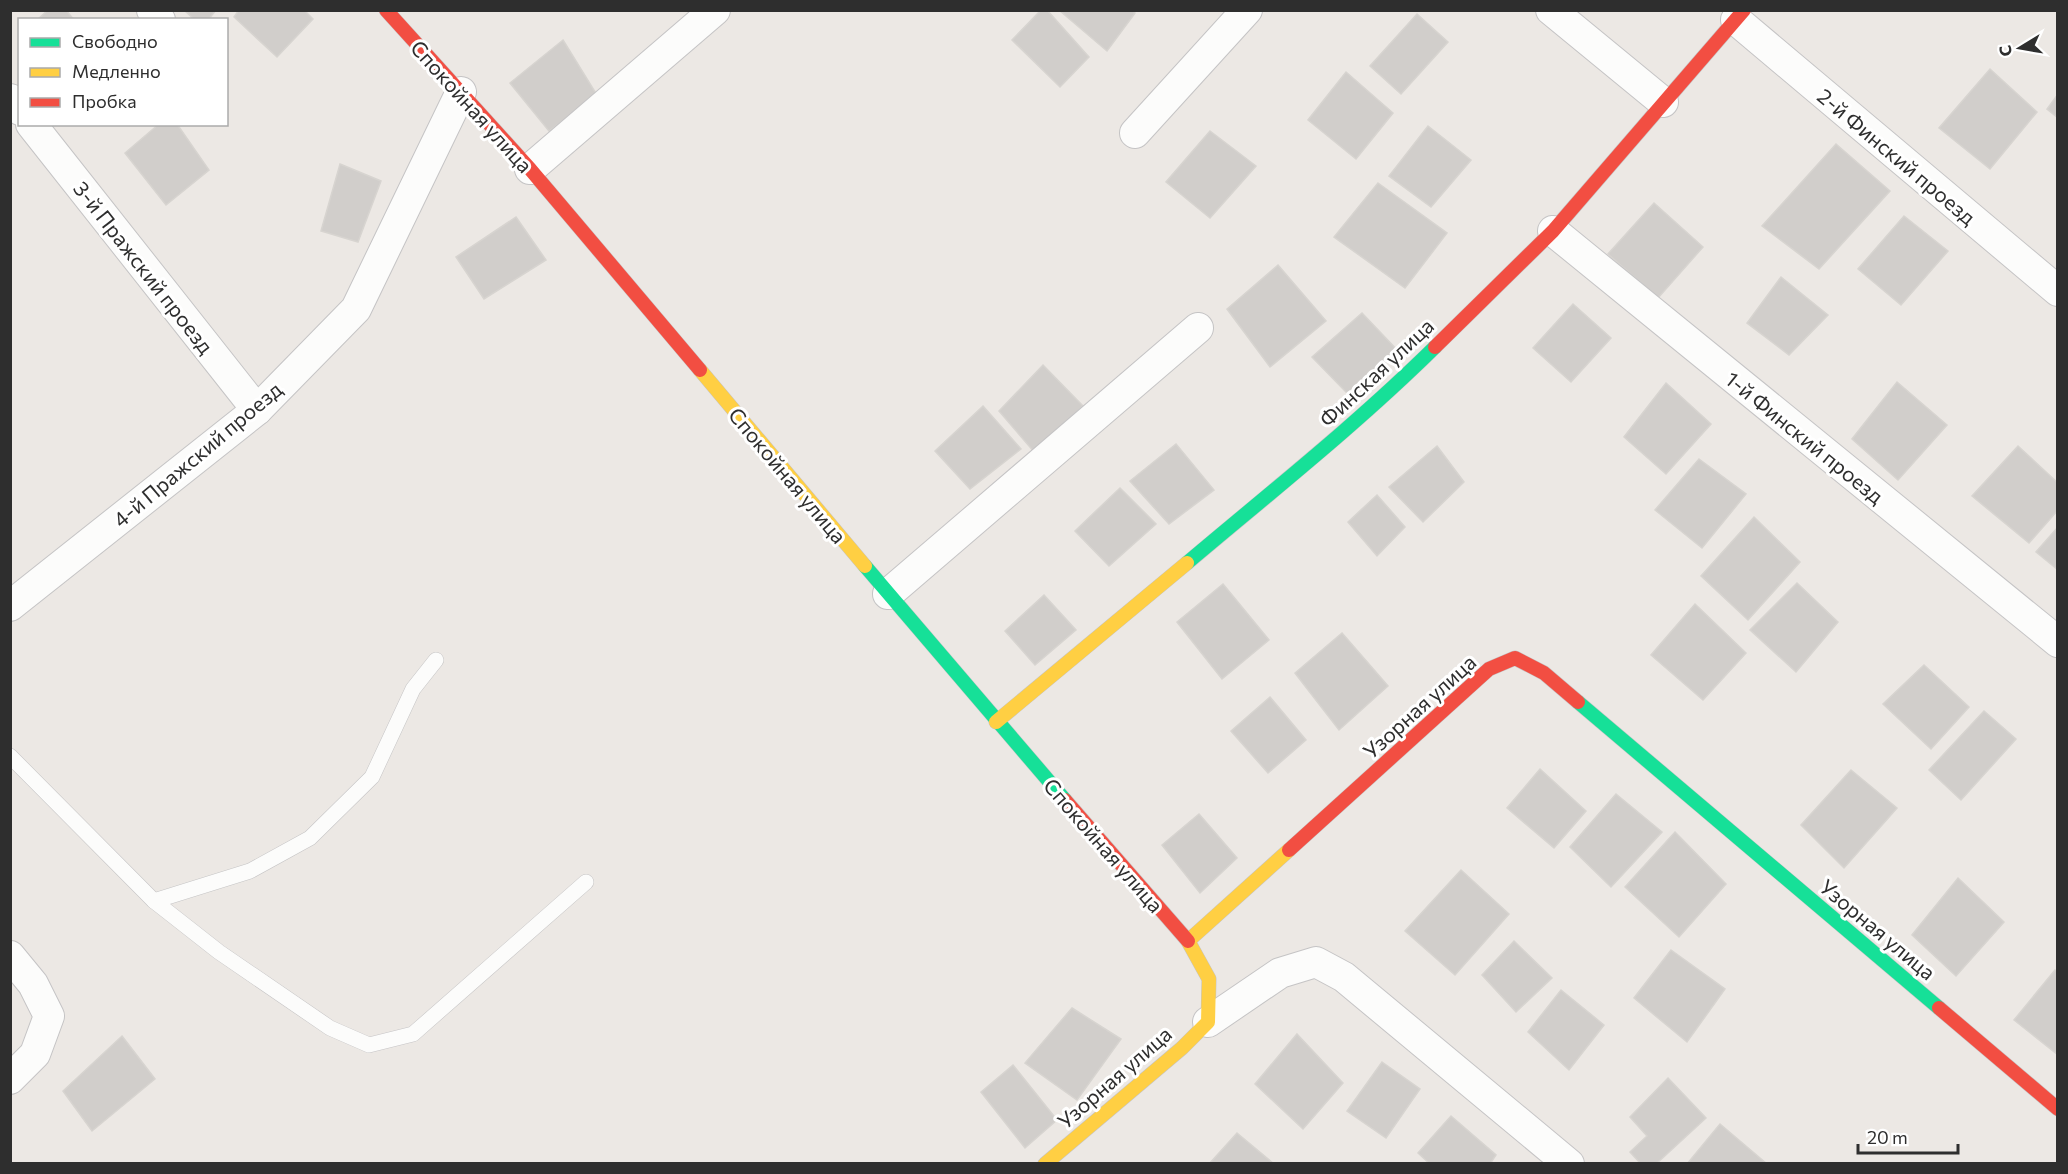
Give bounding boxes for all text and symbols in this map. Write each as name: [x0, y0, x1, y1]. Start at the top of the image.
legend: [18, 18, 228, 126]
north arrow: [1990, 18, 2050, 78]
text: Свободно: [72, 30, 158, 52]
street label: Спокойная улица: [406, 35, 538, 177]
text: С: [1994, 44, 2015, 58]
text: Медленно: [72, 60, 161, 82]
street label: 2-й Финский проезд: [1813, 83, 1981, 229]
text: Пробка: [72, 90, 137, 112]
street label: 3-й Пражский проезд: [69, 176, 219, 358]
street label: Финская улица: [1314, 313, 1438, 431]
street label: 1-й Финский проезд: [1721, 366, 1889, 508]
street label: 4-й Пражский проезд: [108, 376, 286, 532]
street label: Спокойная улица: [724, 402, 852, 548]
street label: Узорная улица: [1358, 649, 1480, 763]
street label: Спокойная улица: [1039, 773, 1169, 917]
street label: Узорная улица: [1815, 873, 1941, 985]
street label: Узорная улица: [1052, 1021, 1176, 1133]
scale bar: [1858, 1117, 1958, 1155]
text: 20 m: [1867, 1126, 1908, 1148]

